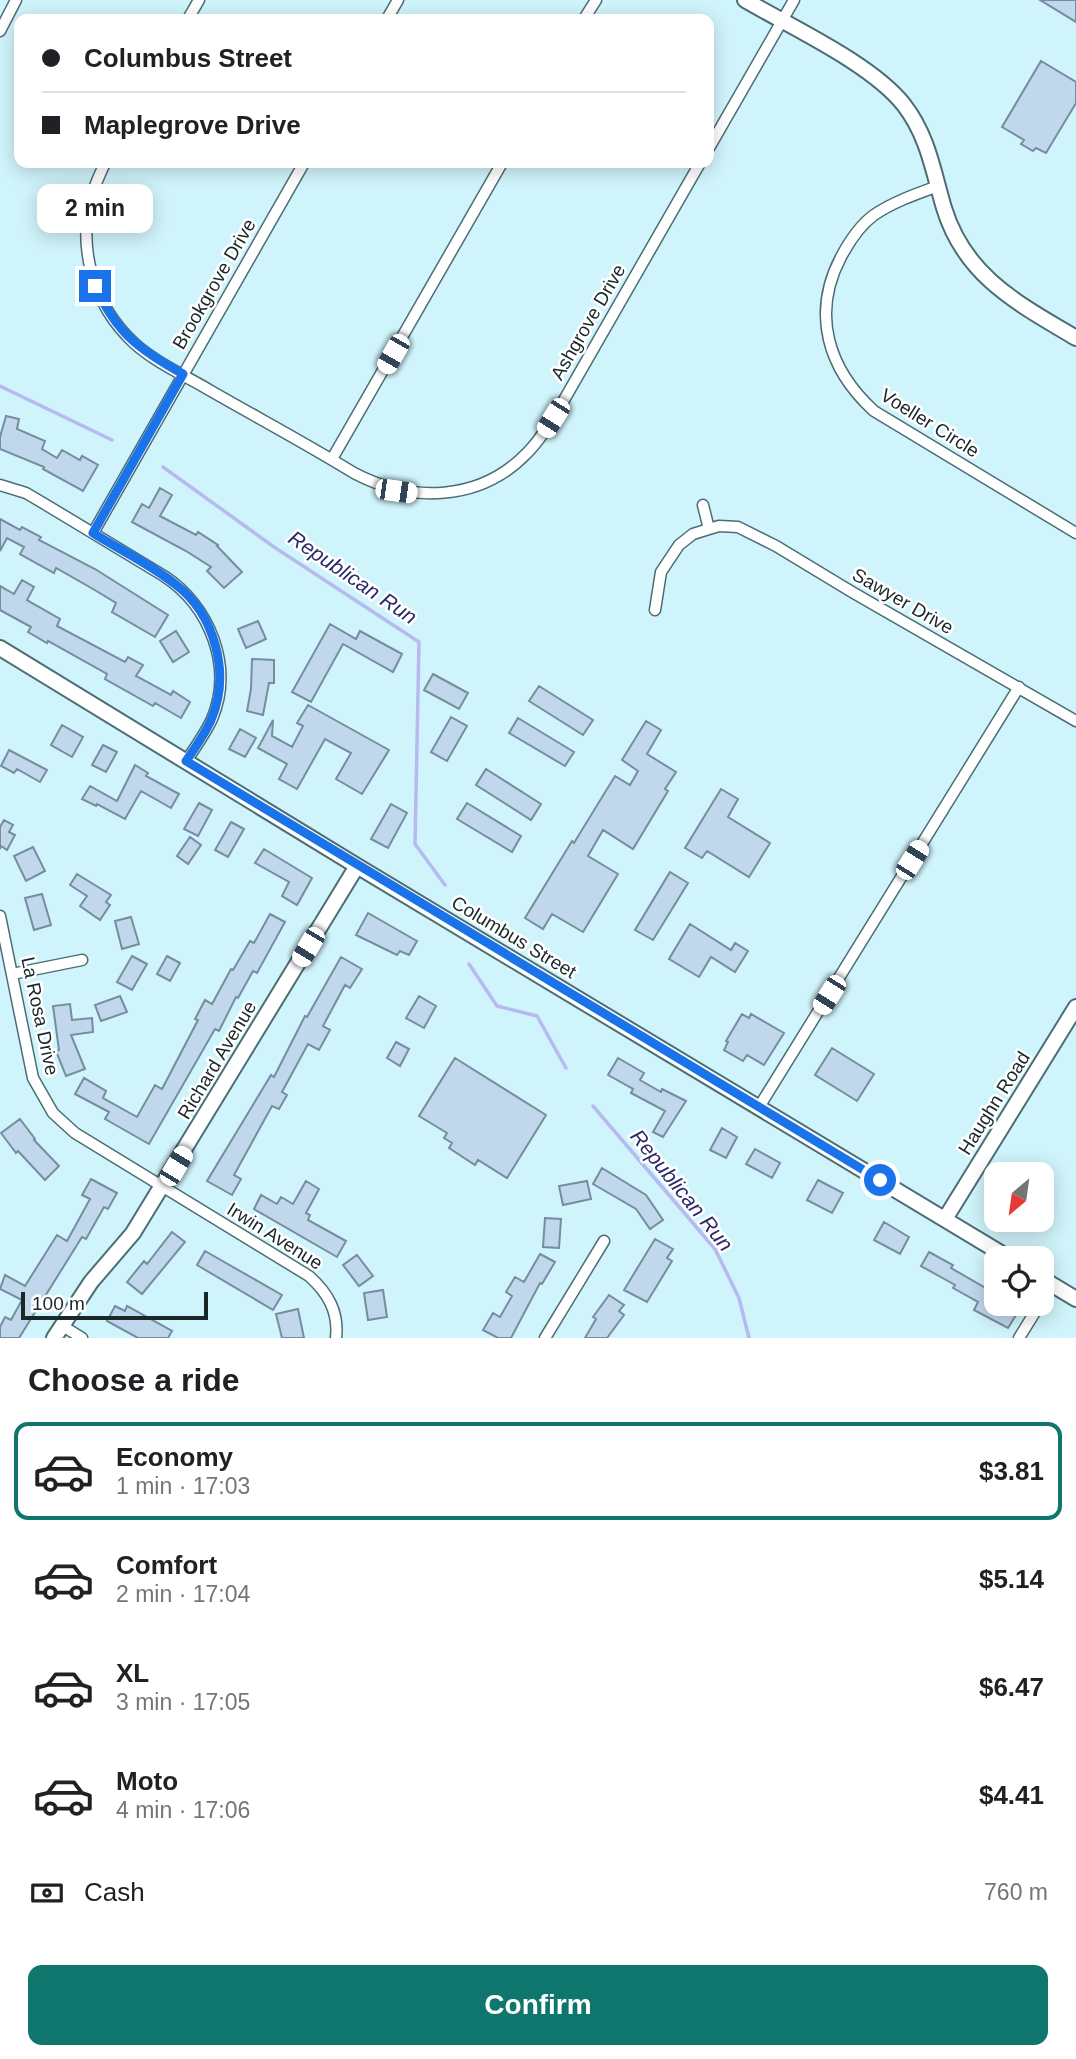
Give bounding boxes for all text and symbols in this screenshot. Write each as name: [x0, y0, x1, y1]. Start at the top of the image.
text: Columbus Street: [84, 43, 292, 73]
text: Maplegrove Drive: [84, 110, 301, 140]
callout: 2 min: [37, 184, 153, 233]
text: 2 min: [65, 195, 125, 221]
street label: Brookgrove Drive: [168, 215, 260, 353]
street label: Ashgrove Drive: [546, 261, 630, 383]
route end: [79, 270, 111, 302]
car: [374, 331, 413, 377]
street label: Voeller Circle: [877, 384, 983, 462]
car: [533, 395, 574, 441]
car: [374, 478, 419, 504]
water label: Republican Run: [285, 526, 421, 628]
street label: Sawyer Drive: [849, 564, 957, 638]
car: [892, 837, 933, 883]
street label: Columbus Street: [448, 892, 581, 983]
car: [289, 924, 328, 970]
street label: La Rosa Drive: [17, 955, 63, 1077]
car: [809, 972, 850, 1018]
street label: Richard Avenue: [174, 997, 260, 1123]
street label: Haughn Road: [954, 1048, 1034, 1158]
water label: Republican Run: [626, 1125, 738, 1255]
car: [157, 1143, 196, 1189]
north arrow: [984, 1162, 1054, 1232]
map controls: [984, 1162, 1054, 1316]
route start: [864, 1164, 896, 1196]
street label: Irwin Avenue: [223, 1198, 327, 1274]
button: locate: [984, 1246, 1054, 1316]
scale bar: [21, 1289, 208, 1321]
text: 100 m: [32, 1293, 85, 1314]
text: Choose a ride: [28, 1362, 240, 1398]
icon: car: [32, 1440, 95, 1503]
text: Economy: [116, 1442, 233, 1472]
text: $3.81: [979, 1456, 1044, 1486]
text: 1 min · 17:03: [116, 1473, 250, 1499]
icon: car: [32, 1548, 95, 1611]
text: Comfort: [116, 1550, 217, 1580]
text: $5.14: [979, 1564, 1044, 1594]
text: 2 min · 17:04: [116, 1581, 250, 1607]
icon: car: [32, 1656, 95, 1719]
text: XL: [116, 1658, 149, 1688]
text: $6.47: [979, 1672, 1044, 1702]
text: 3 min · 17:05: [116, 1689, 250, 1715]
icon: car: [32, 1764, 95, 1827]
text: Moto: [116, 1766, 178, 1796]
text: $4.41: [979, 1780, 1044, 1810]
text: 4 min · 17:06: [116, 1797, 250, 1823]
icon: cash: [28, 1874, 66, 1912]
text: Cash: [84, 1877, 145, 1907]
text: 760 m: [984, 1879, 1048, 1905]
button: Confirm: [28, 1965, 1048, 2045]

